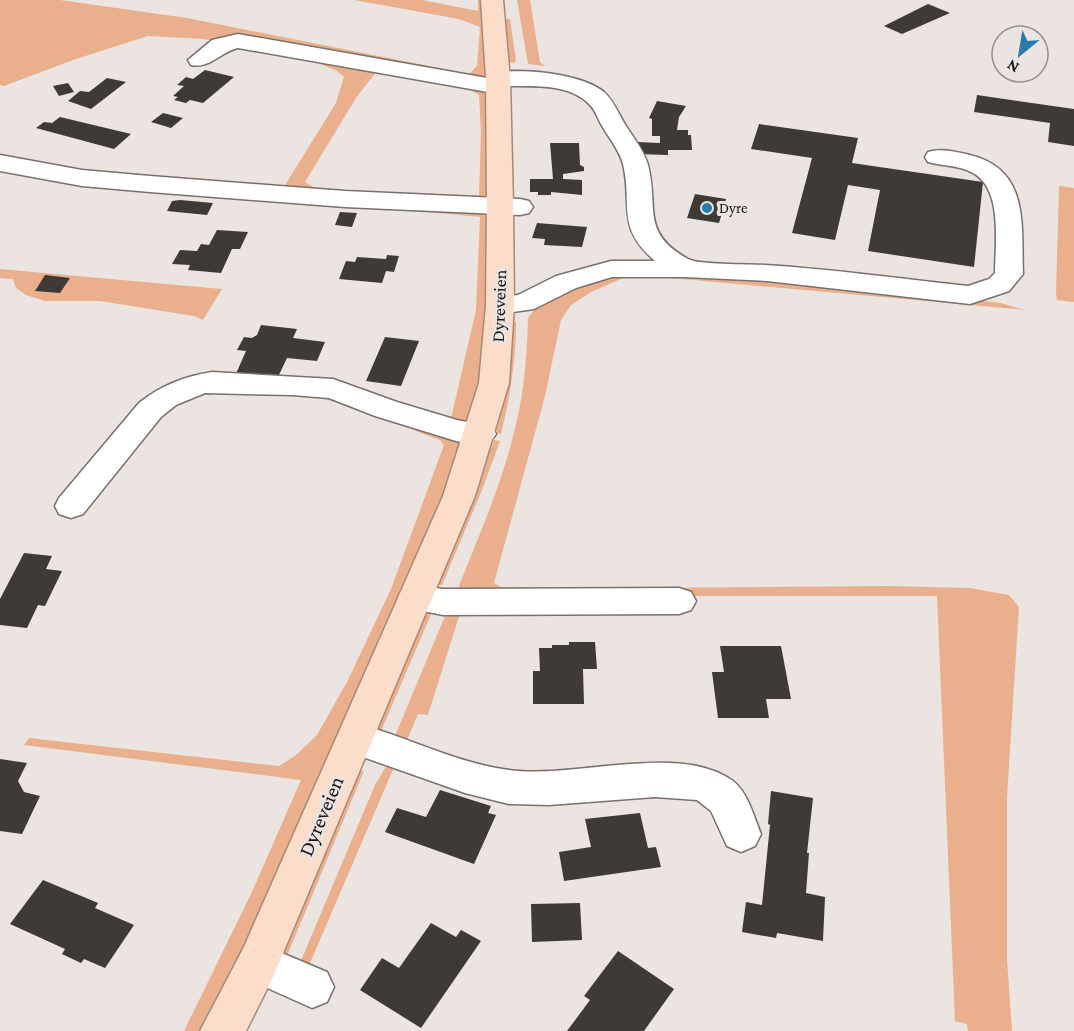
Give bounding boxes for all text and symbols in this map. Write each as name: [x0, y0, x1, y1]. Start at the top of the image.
north arrow: [990, 24, 1050, 84]
text: N: [1004, 56, 1022, 77]
place label: Dyre: [719, 200, 748, 217]
marker: Dyre: [700, 201, 714, 215]
street label: Dyreveien: [488, 269, 510, 343]
street label: Dyreveien: [293, 772, 349, 860]

